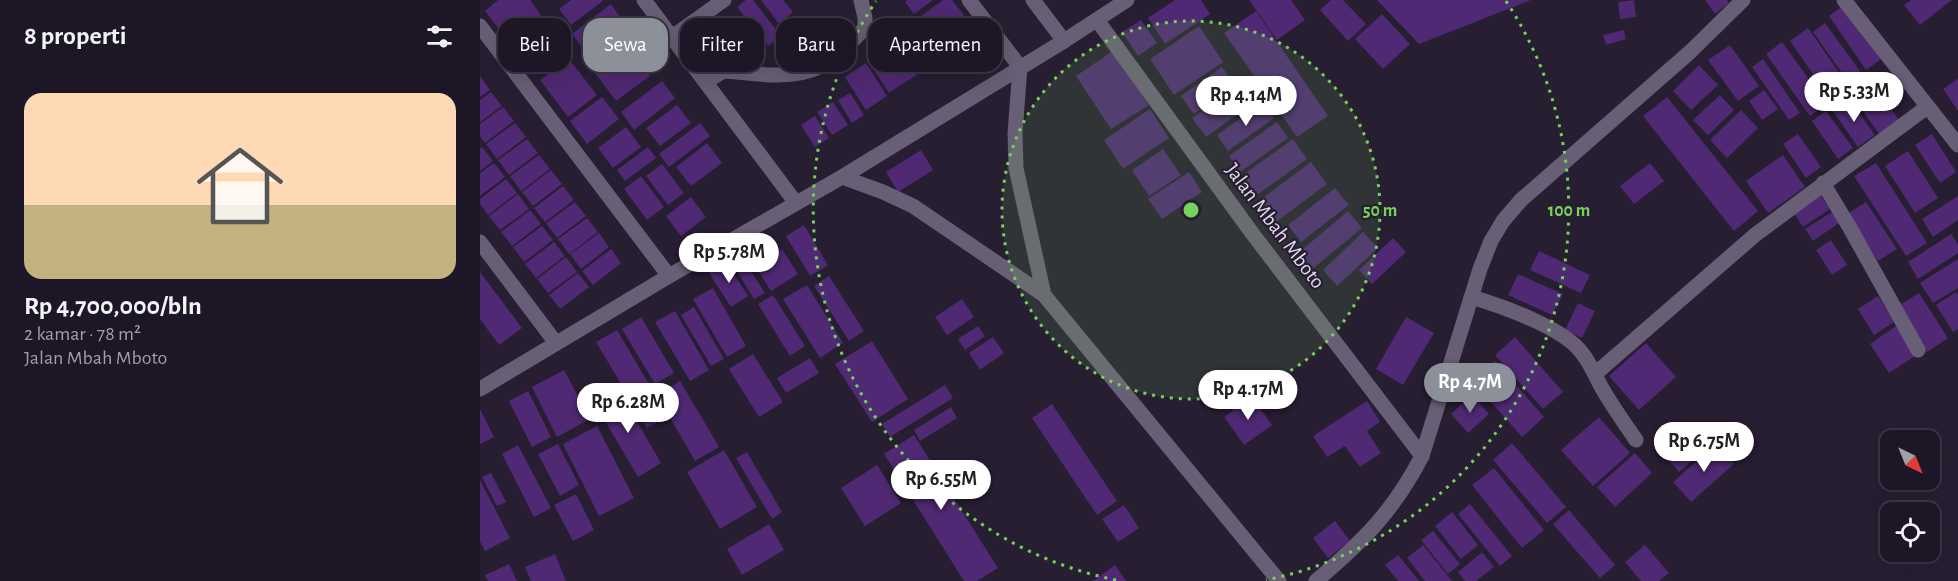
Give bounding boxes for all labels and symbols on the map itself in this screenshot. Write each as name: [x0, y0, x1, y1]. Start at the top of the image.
pin: Rp 5.33M: [1792, 72, 1916, 123]
pin: Rp 4.14M: [1184, 76, 1308, 127]
street label: Jalan Mbah Mboto: [1221, 160, 1329, 292]
centre of rings: [1181, 200, 1201, 220]
text: 50 m: [1363, 202, 1397, 220]
text: 100 m: [1548, 202, 1590, 220]
pin: Rp 5.78M: [667, 233, 791, 284]
pin: Rp 4.7M: [1415, 363, 1525, 414]
pin: Rp 4.17M: [1186, 370, 1310, 421]
pin: Rp 6.28M: [566, 383, 690, 434]
pin: Rp 6.75M: [1642, 422, 1766, 473]
north arrow: [1880, 430, 1940, 490]
pin: Rp 6.55M: [879, 460, 1003, 511]

